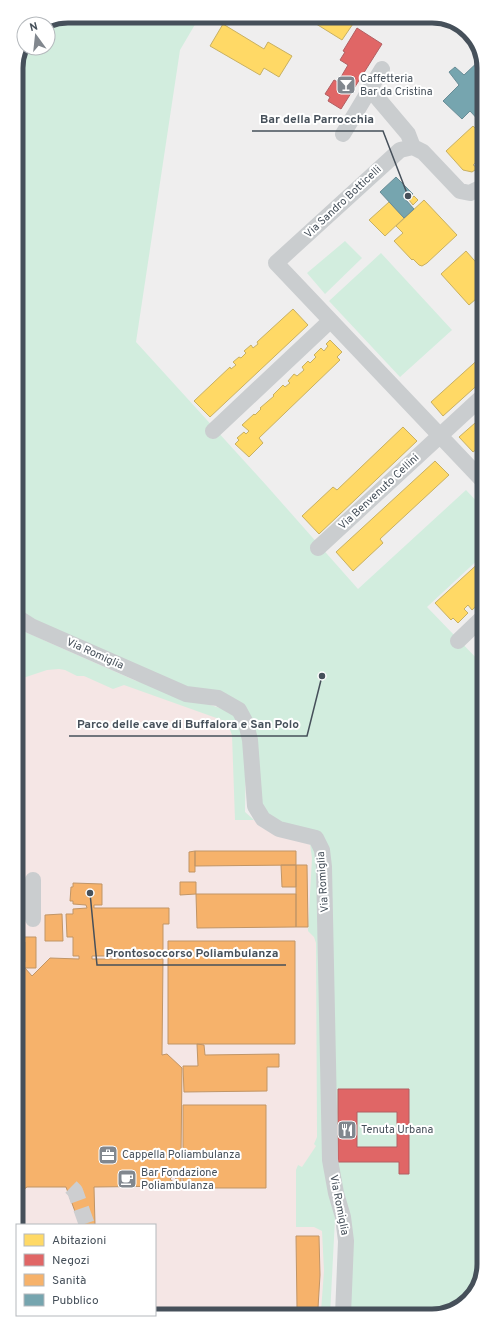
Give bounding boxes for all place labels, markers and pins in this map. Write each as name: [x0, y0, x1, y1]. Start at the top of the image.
place label: Caffetteria Bar da Cristina: [360, 72, 433, 99]
bar icon: Caffetteria Bar da Cristina: [335, 74, 357, 96]
callout: Bar della Parrocchia: [252, 107, 383, 131]
callout: Parco delle cave di Buffalora e San Polo: [69, 712, 307, 736]
callout: Prontosoccorso Poliambulanza: [97, 941, 286, 965]
restaurant icon: Tenuta Urbana: [336, 1119, 358, 1141]
place label: Tenuta Urbana: [361, 1123, 434, 1137]
office icon: Cappella Poliambulanza: [97, 1144, 119, 1166]
place label: Cappella Poliambulanza: [122, 1148, 241, 1162]
place label: Bar Fondazione Poliambulanza: [141, 1166, 218, 1193]
cafe icon: Bar Fondazione Poliambulanza: [116, 1168, 138, 1190]

